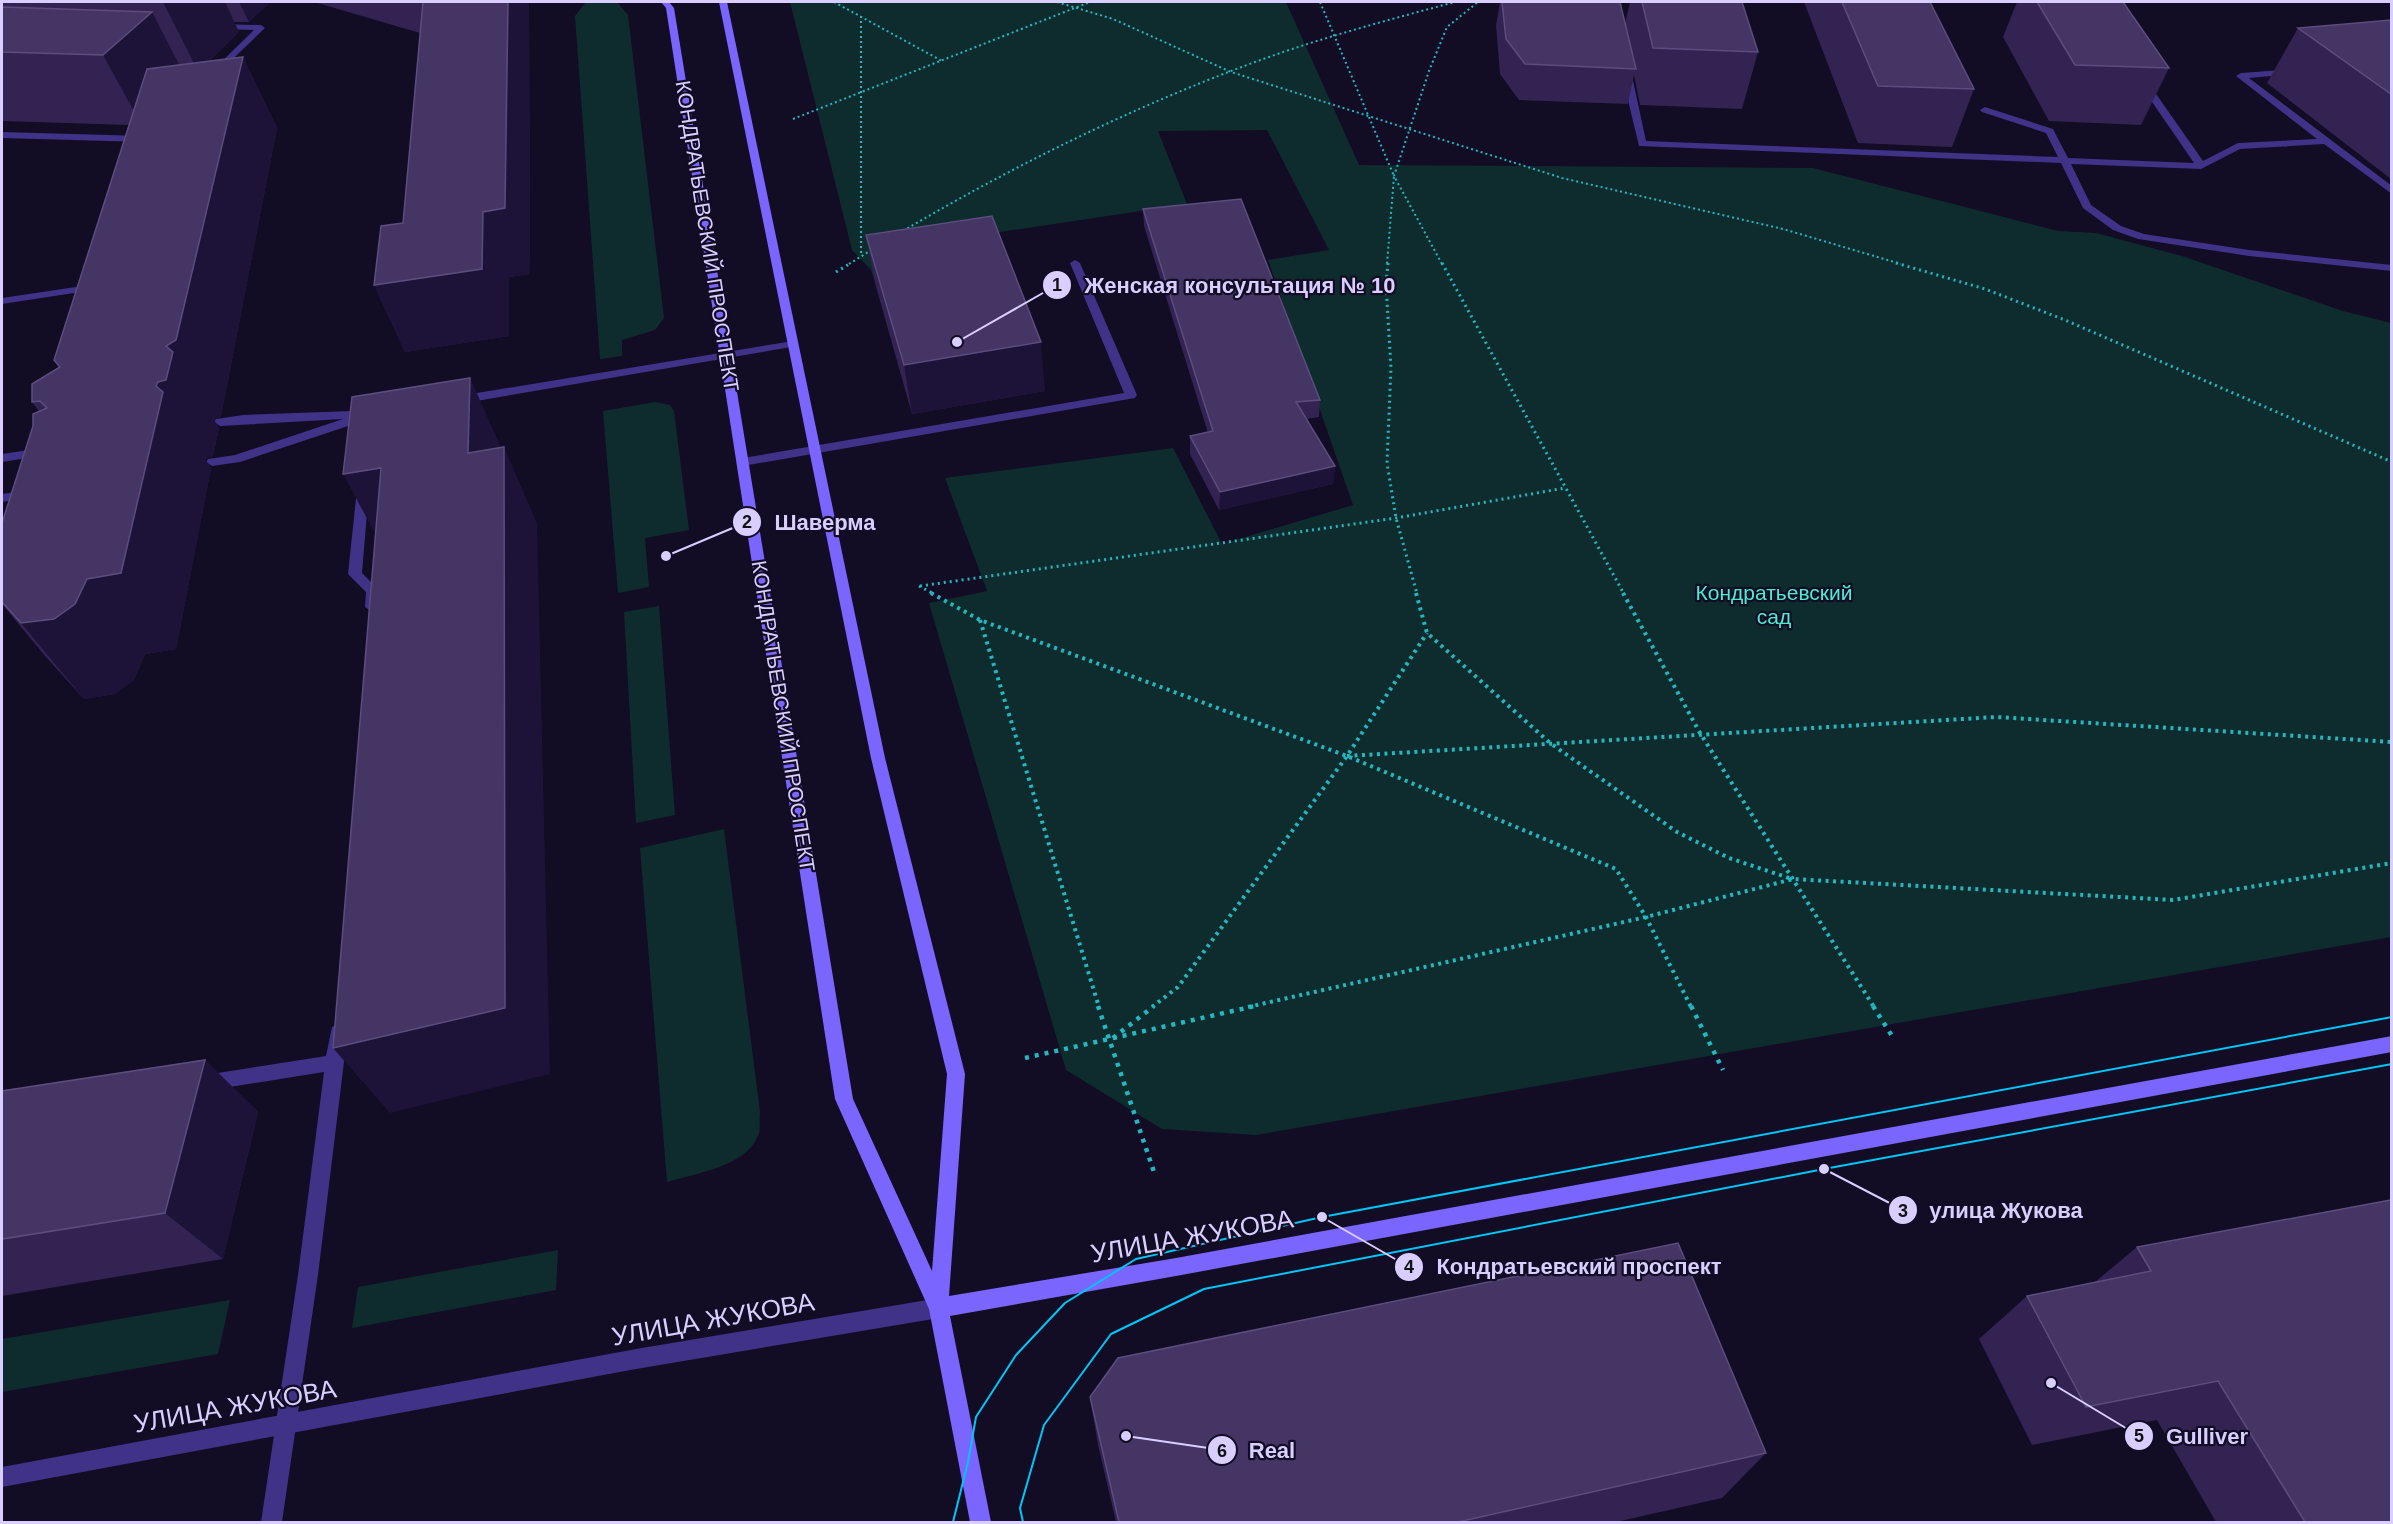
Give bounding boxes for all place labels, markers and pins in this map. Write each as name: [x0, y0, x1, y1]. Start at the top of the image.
callout: Женская консультация № 10: [1042, 265, 1408, 305]
callout: Шаверма: [732, 502, 888, 542]
callout: улица Жукова: [1888, 1190, 2095, 1230]
callout: Кондратьевский проспект: [1394, 1247, 1733, 1287]
callout: Gulliver: [2124, 1416, 2260, 1456]
callout: Real: [1207, 1430, 1308, 1470]

